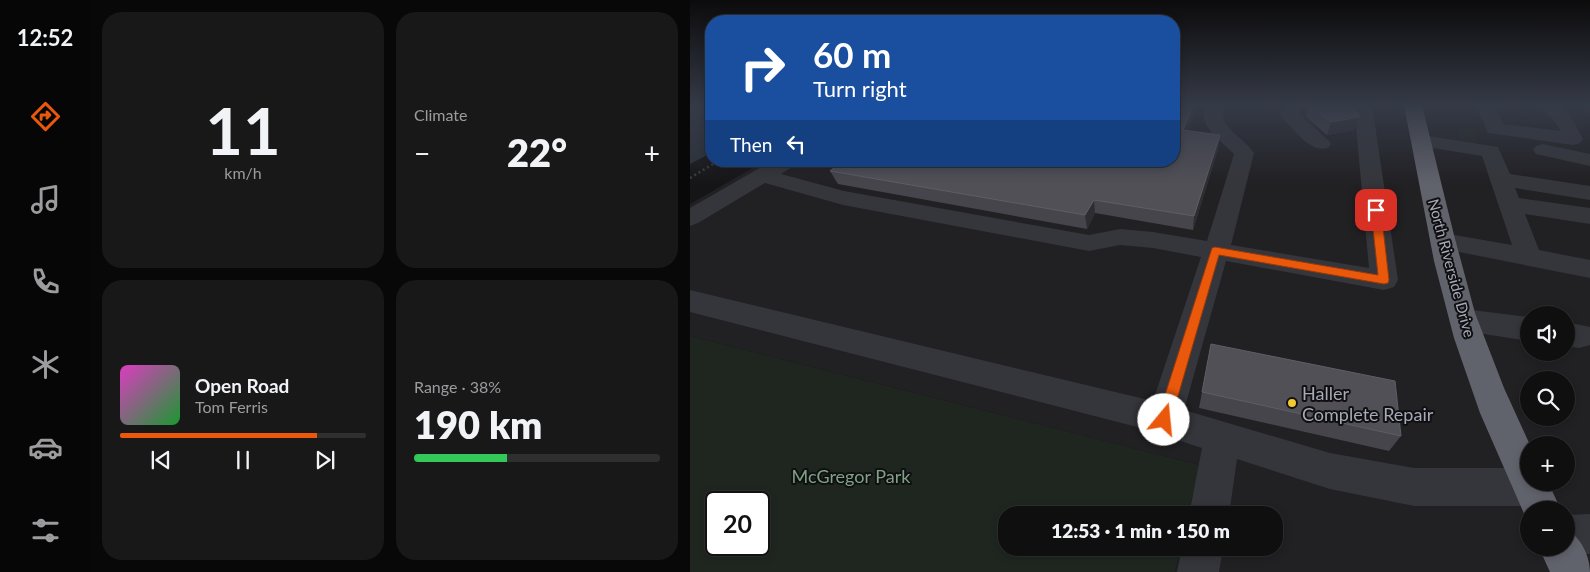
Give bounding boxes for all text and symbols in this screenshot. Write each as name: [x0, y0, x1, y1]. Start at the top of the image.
text: 12:52: [17, 24, 73, 51]
text: 60 m: [813, 33, 891, 75]
icon: right: [730, 35, 795, 100]
text: Turn right: [813, 75, 907, 102]
text: 11: [205, 91, 281, 169]
icon: directions: [28, 99, 63, 134]
text: Climate: [414, 105, 467, 124]
text: 22°: [507, 129, 567, 175]
icon: left: [782, 130, 810, 158]
text: Then: [730, 133, 772, 156]
text: −: [414, 136, 430, 170]
text: +: [644, 136, 660, 170]
text: km/h: [224, 163, 262, 182]
icon: music: [28, 182, 63, 217]
pin: [1355, 189, 1397, 231]
icon: arrive: [1362, 196, 1390, 224]
street label: North Riverside Drive: [1425, 197, 1479, 339]
icon: phone: [28, 264, 63, 299]
map controls: [1520, 306, 1575, 556]
button: sound: [1520, 306, 1575, 361]
icon: climate: [28, 347, 63, 382]
button: search: [1520, 371, 1575, 426]
text: Open Road: [195, 374, 289, 397]
text: Range · 38%: [414, 377, 501, 396]
place label: Haller Complete Repair: [1302, 382, 1434, 425]
position arrow: [1137, 393, 1189, 445]
text: Tom Ferris: [195, 397, 268, 416]
marker: Haller Complete Repair: [1286, 397, 1298, 409]
text: 190 km: [414, 401, 542, 447]
icon: car: [28, 430, 63, 465]
button: +: [1520, 436, 1575, 491]
icon: previous: [147, 446, 175, 474]
icon: pause: [229, 446, 257, 474]
icon: next: [311, 446, 339, 474]
park label: McGregor Park: [792, 465, 911, 487]
speed limit sign: 20: [705, 491, 770, 556]
button: −: [1520, 501, 1575, 556]
icon: filters: [28, 513, 63, 548]
text: 12:53 · 1 min · 150 m: [1051, 519, 1230, 542]

